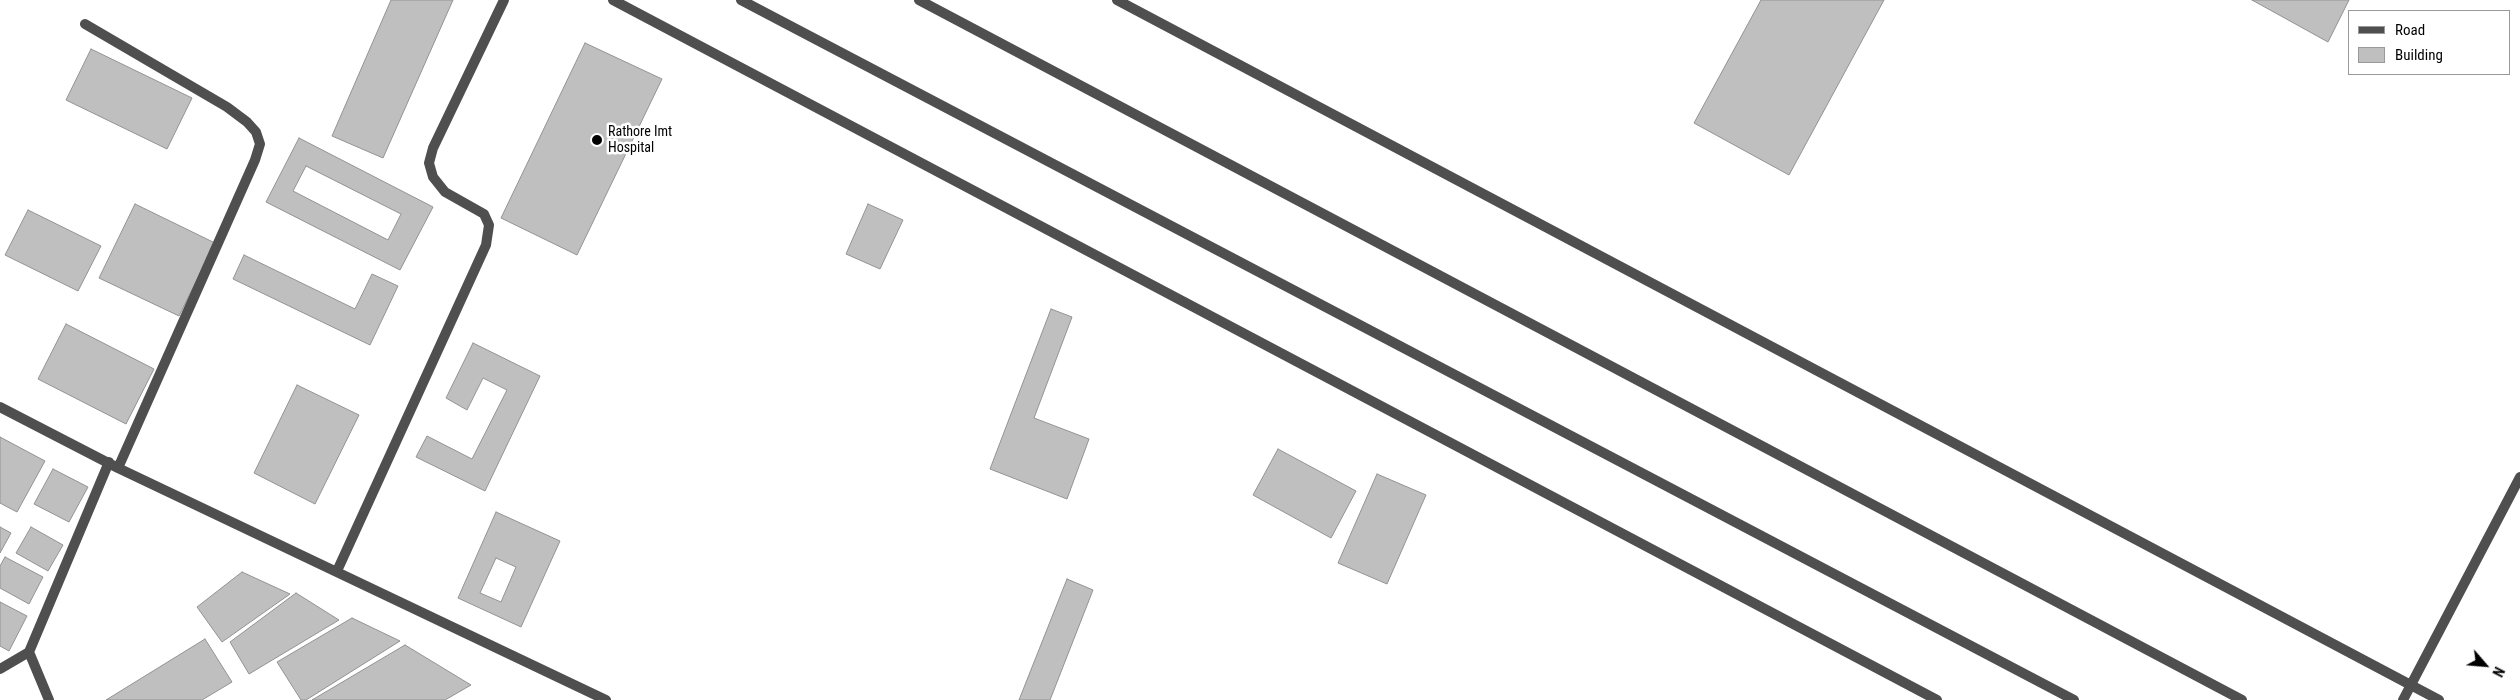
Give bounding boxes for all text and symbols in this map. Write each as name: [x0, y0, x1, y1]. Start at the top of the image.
legend: [2348, 10, 2510, 75]
text: Road: [2395, 21, 2425, 39]
text: Building: [2395, 46, 2443, 64]
place label: Rathore Imt Hospital: [608, 124, 672, 156]
marker: Rathore Imt Hospital: [590, 133, 604, 147]
north arrow: [2460, 640, 2510, 690]
text: N: [2489, 664, 2507, 679]

